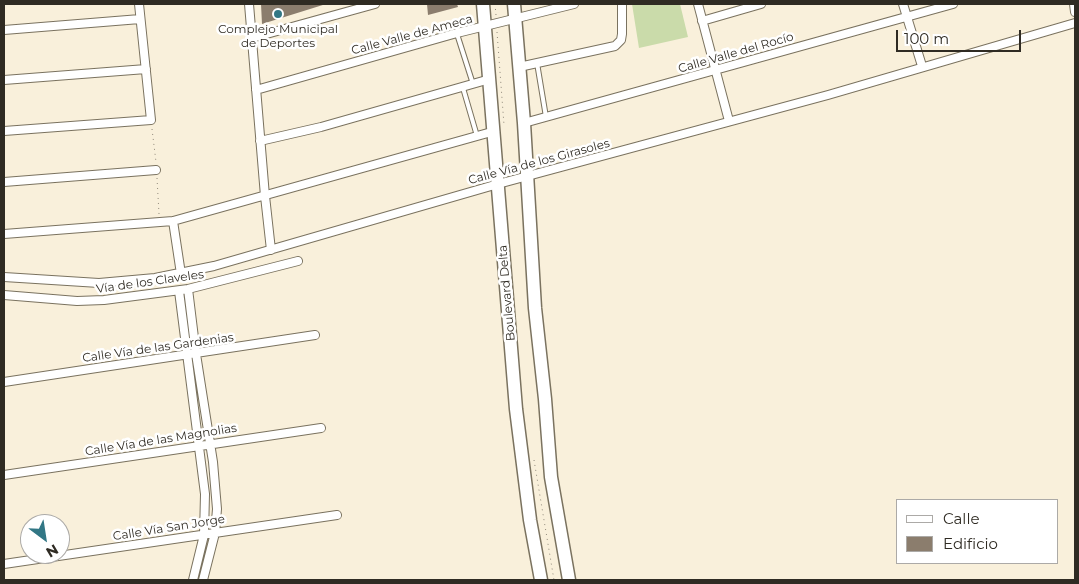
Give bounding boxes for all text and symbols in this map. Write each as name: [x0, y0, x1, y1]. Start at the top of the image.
marker: Complejo Municipal de Deportes: [272, 8, 284, 20]
street label: Calle Valle de Ameca: [350, 12, 474, 58]
scale bar: [899, 20, 1024, 52]
place label: Complejo Municipal de Deportes: [218, 22, 338, 50]
text: 100 m: [904, 29, 949, 48]
street label: Calle Valle del Rocío: [677, 30, 795, 76]
street label: Calle Vía de los Girasoles: [467, 136, 611, 188]
street label: Boulevard Delta: [496, 244, 518, 342]
street label: Vía de los Claveles: [95, 267, 205, 297]
street label: Calle Vía de las Gardenias: [82, 330, 234, 366]
street label: Calle Vía de las Magnolias: [84, 421, 238, 459]
legend: [896, 499, 1059, 564]
text: Calle: [943, 509, 980, 528]
street label: Calle Vía San Jorge: [112, 512, 226, 544]
north arrow: [20, 514, 70, 564]
text: Edificio: [943, 534, 998, 553]
text: N: [43, 540, 62, 562]

